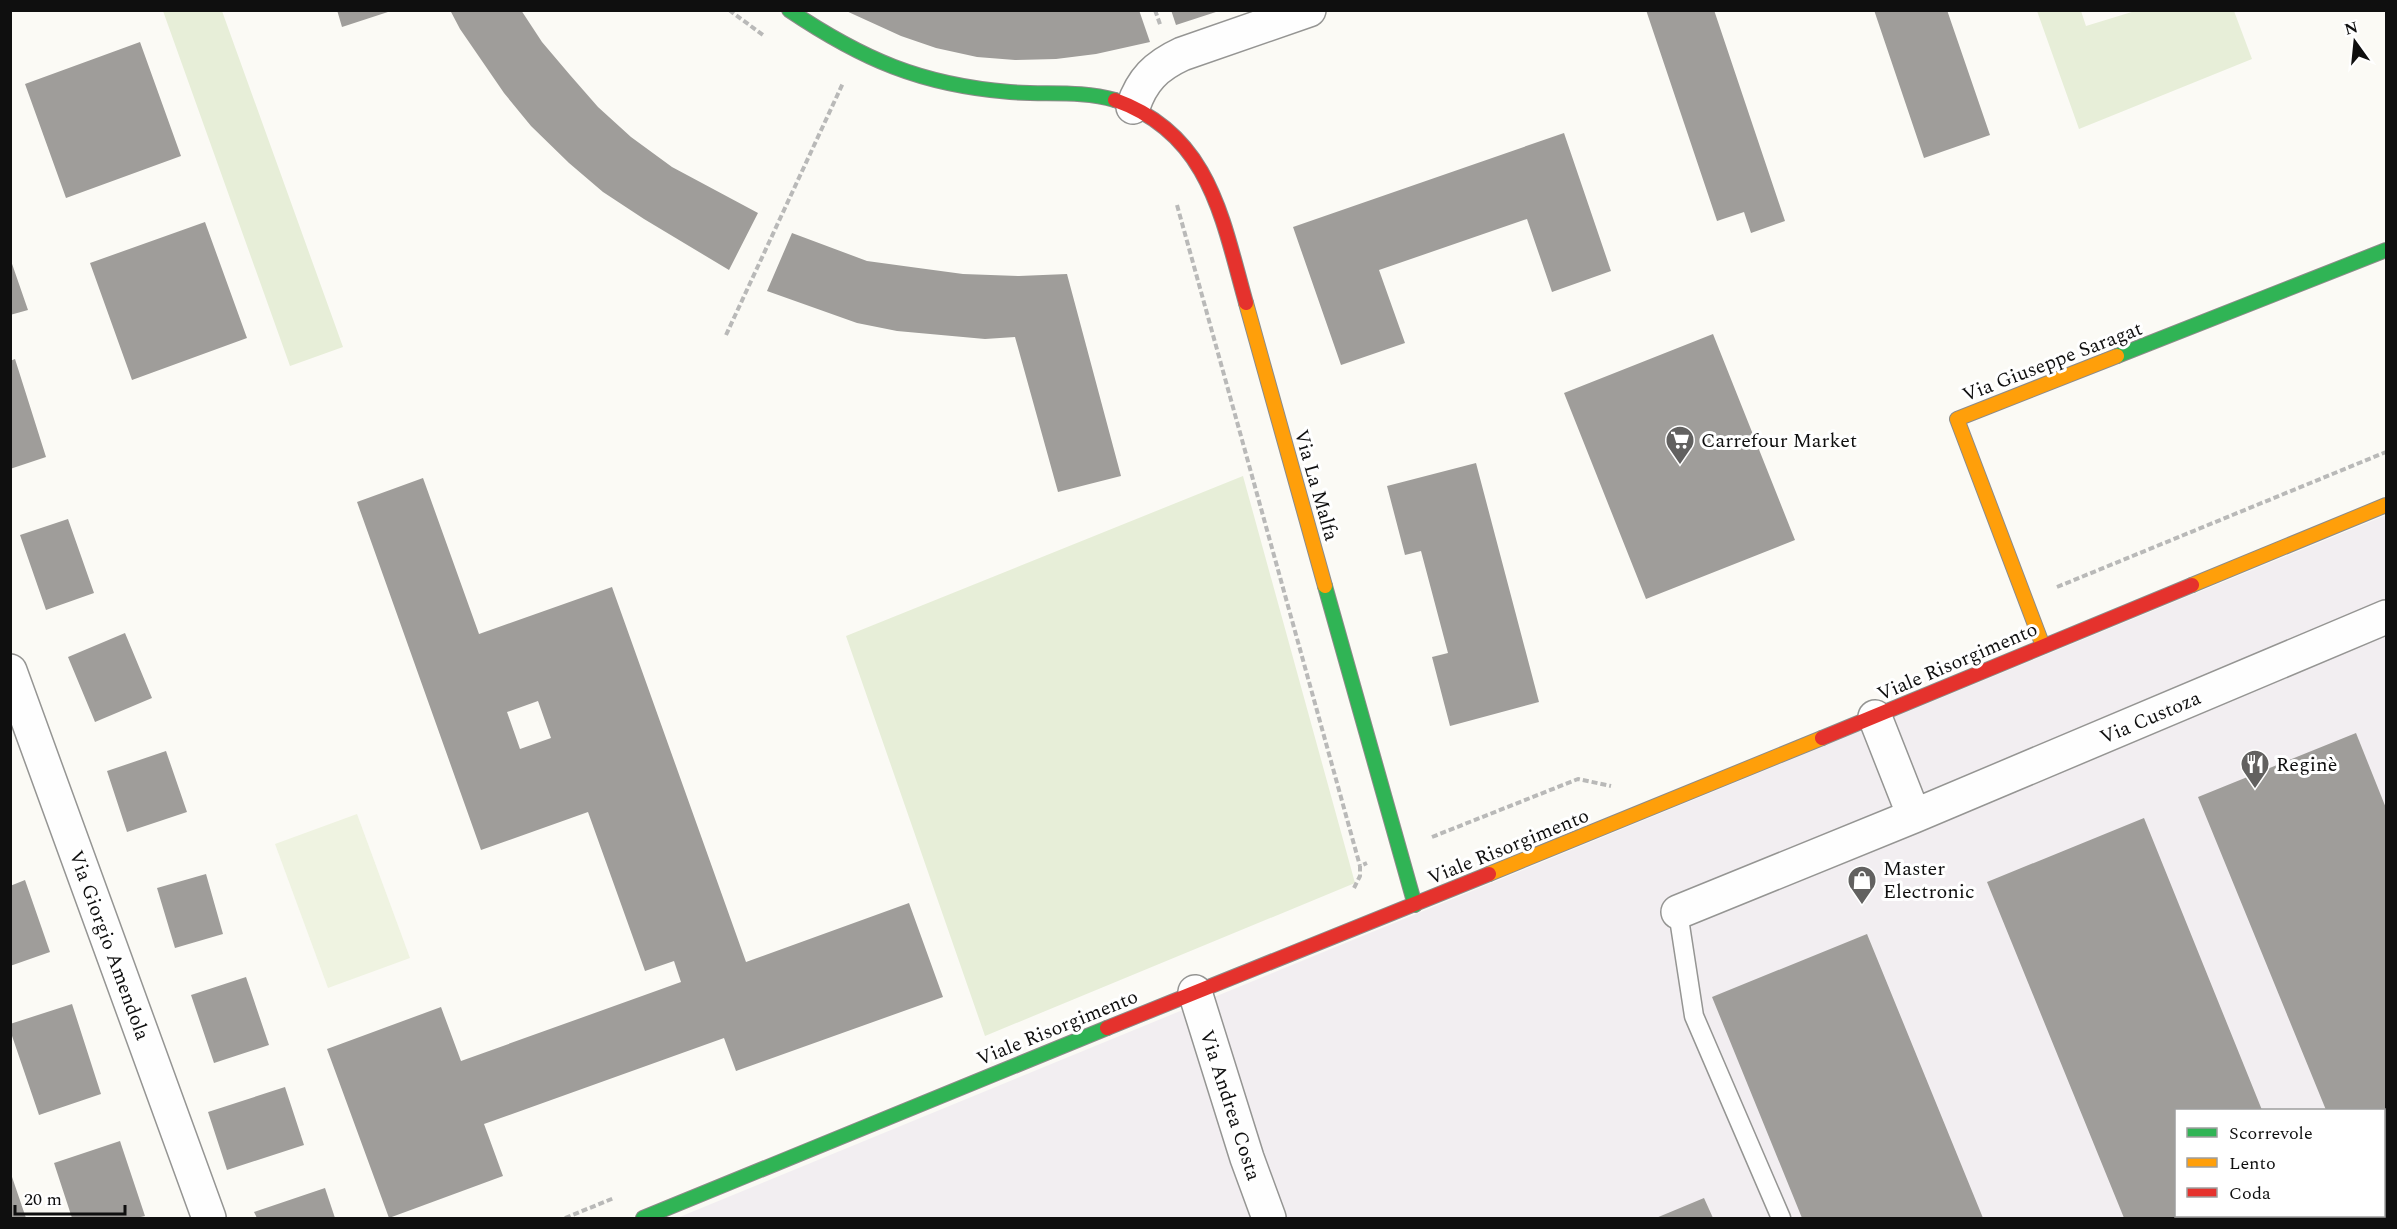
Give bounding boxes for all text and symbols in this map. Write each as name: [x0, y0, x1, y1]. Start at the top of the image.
north arrow: [2325, 12, 2385, 72]
text: N: [2342, 15, 2361, 42]
street label: Via Giuseppe Saragat: [1958, 314, 2147, 410]
supermarket icon: Carrefour Market: [1664, 424, 1696, 466]
street label: Via La Malfa: [1286, 426, 1346, 545]
place label: Carrefour Market: [1701, 426, 1857, 456]
street label: Viale Risorgimento: [1872, 615, 2042, 709]
street label: Via Custoza: [2095, 683, 2206, 753]
restaurant icon: Reginè: [2239, 748, 2271, 790]
place label: Reginè: [2276, 750, 2337, 780]
street label: Viale Risorgimento: [1423, 801, 1594, 893]
street label: Via Giorgio Amendola: [61, 846, 157, 1045]
place label: Master Electronic: [1883, 854, 1975, 907]
shop icon: Master Electronic: [1846, 864, 1878, 906]
street label: Viale Risorgimento: [972, 982, 1143, 1074]
street label: Via Andrea Costa: [1192, 1026, 1269, 1185]
legend: [2175, 1109, 2385, 1217]
text: Scorrevole: [2229, 1120, 2313, 1147]
text: Lento: [2229, 1150, 2276, 1177]
scale bar: [15, 1178, 124, 1216]
text: Coda: [2229, 1180, 2271, 1207]
text: 20 m: [24, 1186, 62, 1213]

